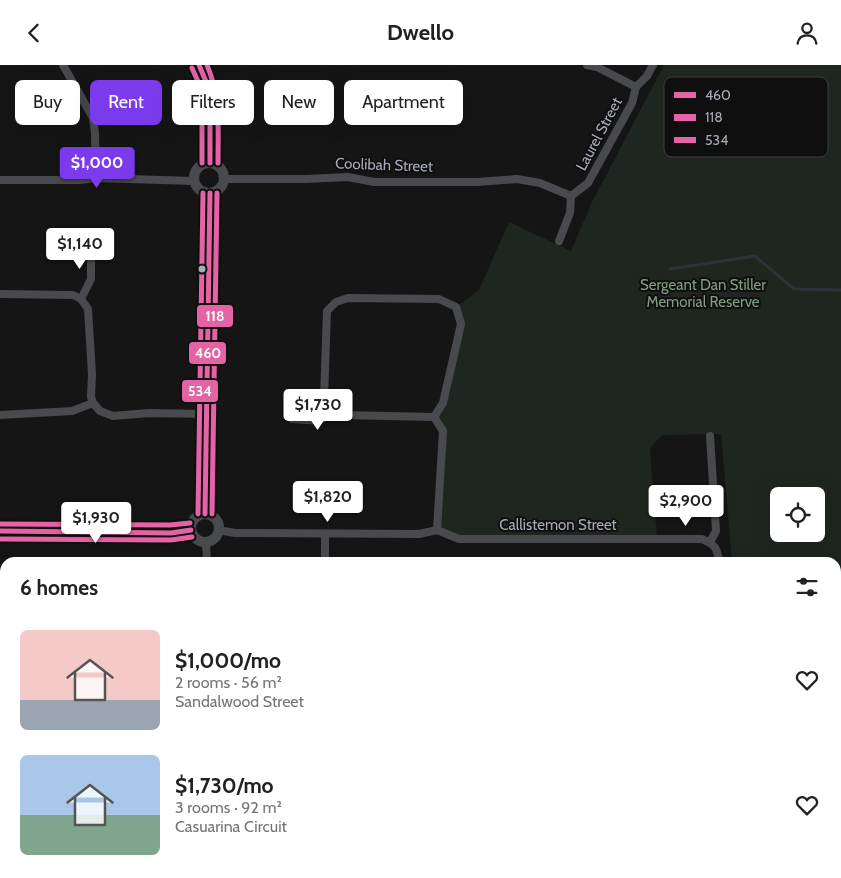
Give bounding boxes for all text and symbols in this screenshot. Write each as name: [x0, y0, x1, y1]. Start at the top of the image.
icon: back: [20, 19, 48, 47]
text: Dwello: [387, 19, 454, 46]
icon: person: [793, 19, 821, 47]
legend: [664, 77, 828, 157]
chip: Buy: [15, 80, 80, 125]
chip: Rent: [90, 80, 162, 125]
chip: Filters: [172, 80, 254, 125]
chip: New: [264, 80, 334, 125]
chip: Apartment: [344, 80, 463, 125]
text: 460: [705, 86, 731, 104]
street label: Laurel Street: [572, 94, 626, 174]
text: 118: [705, 108, 723, 126]
text: 534: [705, 131, 728, 149]
pin: $1,000: [56, 147, 138, 189]
text: $1,000: [71, 153, 123, 172]
street label: Coolibah Street: [335, 154, 433, 176]
pin: $1,140: [39, 227, 121, 270]
text: $1,140: [57, 234, 103, 253]
unlabelled marker: [197, 264, 207, 274]
park label: Sergeant Dan Stiller Memorial Reserve: [640, 276, 766, 311]
line badge: 118: [196, 304, 234, 328]
text: 118: [206, 307, 224, 325]
line badge: 460: [188, 341, 227, 365]
text: 460: [195, 344, 221, 362]
line badge: 534: [181, 379, 219, 403]
text: 534: [188, 382, 212, 400]
pin: $1,730: [277, 389, 359, 431]
text: $1,730: [295, 395, 341, 414]
pin: $1,820: [287, 481, 369, 523]
pin: $2,900: [645, 485, 727, 527]
text: $1,820: [304, 487, 352, 506]
map controls: [770, 487, 825, 542]
button: locate: [770, 487, 825, 542]
text: $2,900: [660, 491, 712, 510]
pin: $1,930: [55, 501, 137, 544]
text: $1,930: [72, 508, 120, 527]
street label: Callistemon Street: [499, 516, 617, 534]
icon: filters: [793, 573, 821, 601]
text: 6 homes: [20, 575, 98, 600]
text: $1,000/mo: [175, 648, 281, 673]
icon: home: [60, 650, 120, 710]
icon: heart: [793, 666, 821, 694]
text: 2 rooms · 56 m²: [175, 673, 282, 692]
text: Sandalwood Street: [175, 692, 304, 711]
text: $1,730/mo: [175, 773, 274, 798]
icon: home: [60, 775, 120, 835]
icon: heart: [793, 791, 821, 819]
text: 3 rooms · 92 m²: [175, 798, 282, 817]
text: Casuarina Circuit: [175, 817, 287, 836]

